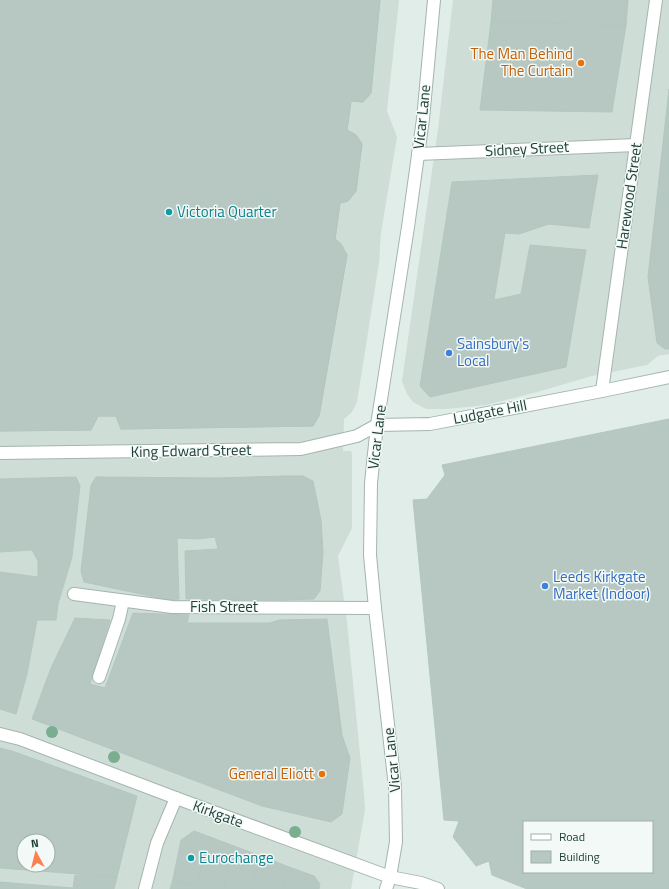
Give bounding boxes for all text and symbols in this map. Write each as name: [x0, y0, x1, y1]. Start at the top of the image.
place label: The Man Behind The Curtain: [471, 42, 573, 82]
marker: The Man Behind The Curtain: [576, 58, 586, 68]
street label: Vicar Lane: [407, 83, 436, 150]
street label: Sidney Street: [484, 135, 570, 162]
street label: Harewood Street: [610, 140, 647, 251]
place label: Victoria Quarter: [177, 200, 277, 223]
marker: Victoria Quarter: [164, 207, 174, 217]
place label: Sainsbury's Local: [457, 332, 529, 372]
marker: Sainsbury's Local: [444, 348, 454, 358]
street label: Ludgate Hill: [451, 393, 529, 430]
street label: Vicar Lane: [361, 403, 392, 471]
street label: King Edward Street: [130, 438, 252, 463]
place label: Leeds Kirkgate Market (Indoor): [553, 565, 650, 605]
marker: Leeds Kirkgate Market (Indoor): [540, 581, 550, 591]
street label: Fish Street: [190, 595, 259, 618]
street label: Vicar Lane: [377, 727, 406, 794]
place label: General Eliott: [229, 762, 315, 785]
marker: General Eliott: [317, 769, 327, 779]
street label: Kirkgate: [190, 794, 247, 833]
legend: [523, 821, 653, 873]
text: Road: [559, 827, 585, 846]
north arrow: [16, 833, 56, 873]
text: N: [30, 835, 40, 851]
place label: Eurochange: [199, 846, 274, 869]
text: Building: [559, 847, 600, 866]
marker: Eurochange: [186, 853, 196, 863]

